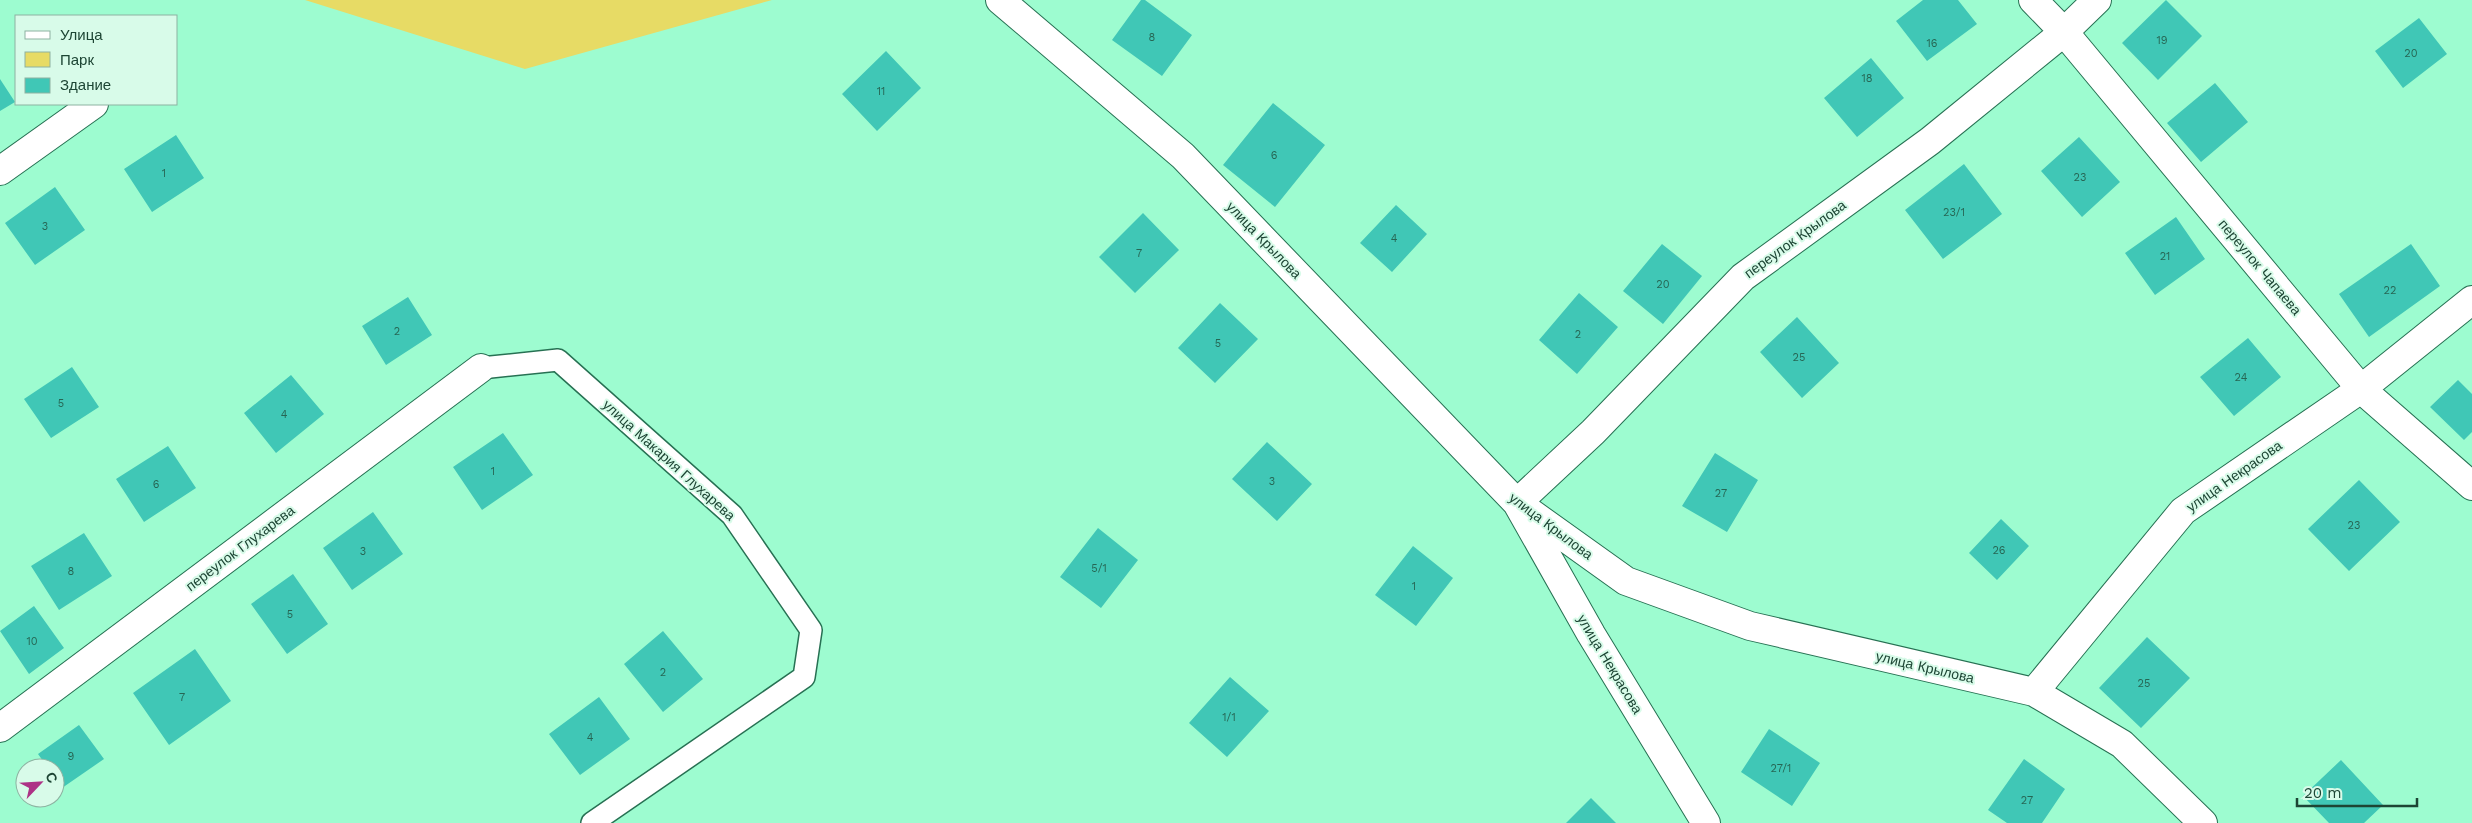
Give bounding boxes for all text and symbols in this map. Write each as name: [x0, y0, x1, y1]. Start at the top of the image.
legend: [15, 15, 178, 105]
text: Улица: [60, 26, 103, 44]
house number: 8: [1149, 31, 1156, 44]
house number: 19: [2156, 34, 2168, 47]
house number: 16: [1927, 37, 1938, 50]
house number: 20: [2404, 47, 2418, 60]
text: Парк: [60, 51, 94, 69]
house number: 18: [1861, 72, 1873, 85]
text: Здание: [60, 76, 111, 94]
house number: 11: [877, 85, 885, 98]
house number: 6: [1271, 149, 1278, 162]
house number: 1: [162, 167, 166, 180]
house number: 23: [2074, 171, 2086, 184]
street label: переулок Крылова: [1741, 197, 1849, 281]
street label: улица Крылова: [1223, 198, 1305, 282]
house number: 23/1: [1943, 206, 1965, 219]
street label: переулок Чапаева: [2215, 216, 2305, 318]
house number: 3: [42, 220, 48, 233]
house number: 4: [1391, 232, 1398, 245]
house number: 7: [1136, 247, 1142, 260]
house number: 21: [2160, 250, 2170, 263]
house number: 20: [1656, 278, 1670, 291]
house number: 22: [2384, 284, 2396, 297]
house number: 2: [394, 325, 400, 338]
house number: 2: [1575, 328, 1581, 341]
house number: 5: [1215, 337, 1221, 350]
house number: 25: [1793, 351, 1805, 364]
house number: 24: [2235, 371, 2248, 384]
street label: улица Макария Глухарева: [600, 396, 739, 524]
house number: 5: [58, 397, 64, 410]
house number: 4: [281, 408, 288, 421]
street label: улица Некрасова: [2183, 437, 2285, 515]
house number: 1: [491, 465, 495, 478]
house number: 3: [1269, 475, 1275, 488]
house number: 6: [153, 478, 160, 491]
house number: 27: [1715, 487, 1727, 500]
street label: улица Крылова: [1506, 489, 1596, 563]
street label: переулок Глухарева: [183, 502, 298, 594]
house number: 23: [2348, 519, 2360, 532]
house number: 26: [1992, 544, 2006, 557]
house number: 3: [360, 545, 366, 558]
house number: 5/1: [1091, 562, 1107, 575]
house number: 8: [68, 565, 75, 578]
house number: 1: [1412, 580, 1416, 593]
house number: 5: [287, 608, 293, 621]
street label: улица Некрасова: [1574, 612, 1646, 717]
house number: 10: [26, 635, 38, 648]
street label: улица Крылова: [1874, 648, 1976, 686]
house number: 2: [660, 666, 666, 679]
house number: 25: [2138, 677, 2150, 690]
house number: 7: [179, 691, 185, 704]
house number: 1/1: [1222, 711, 1236, 724]
house number: 4: [587, 731, 594, 744]
house number: 9: [68, 750, 75, 763]
north arrow: [15, 758, 65, 808]
house number: 27/1: [1771, 762, 1791, 775]
text: С: [42, 770, 61, 785]
scale bar: [2297, 776, 2417, 808]
text: 20 m: [2304, 784, 2342, 802]
house number: 27: [2021, 794, 2033, 807]

